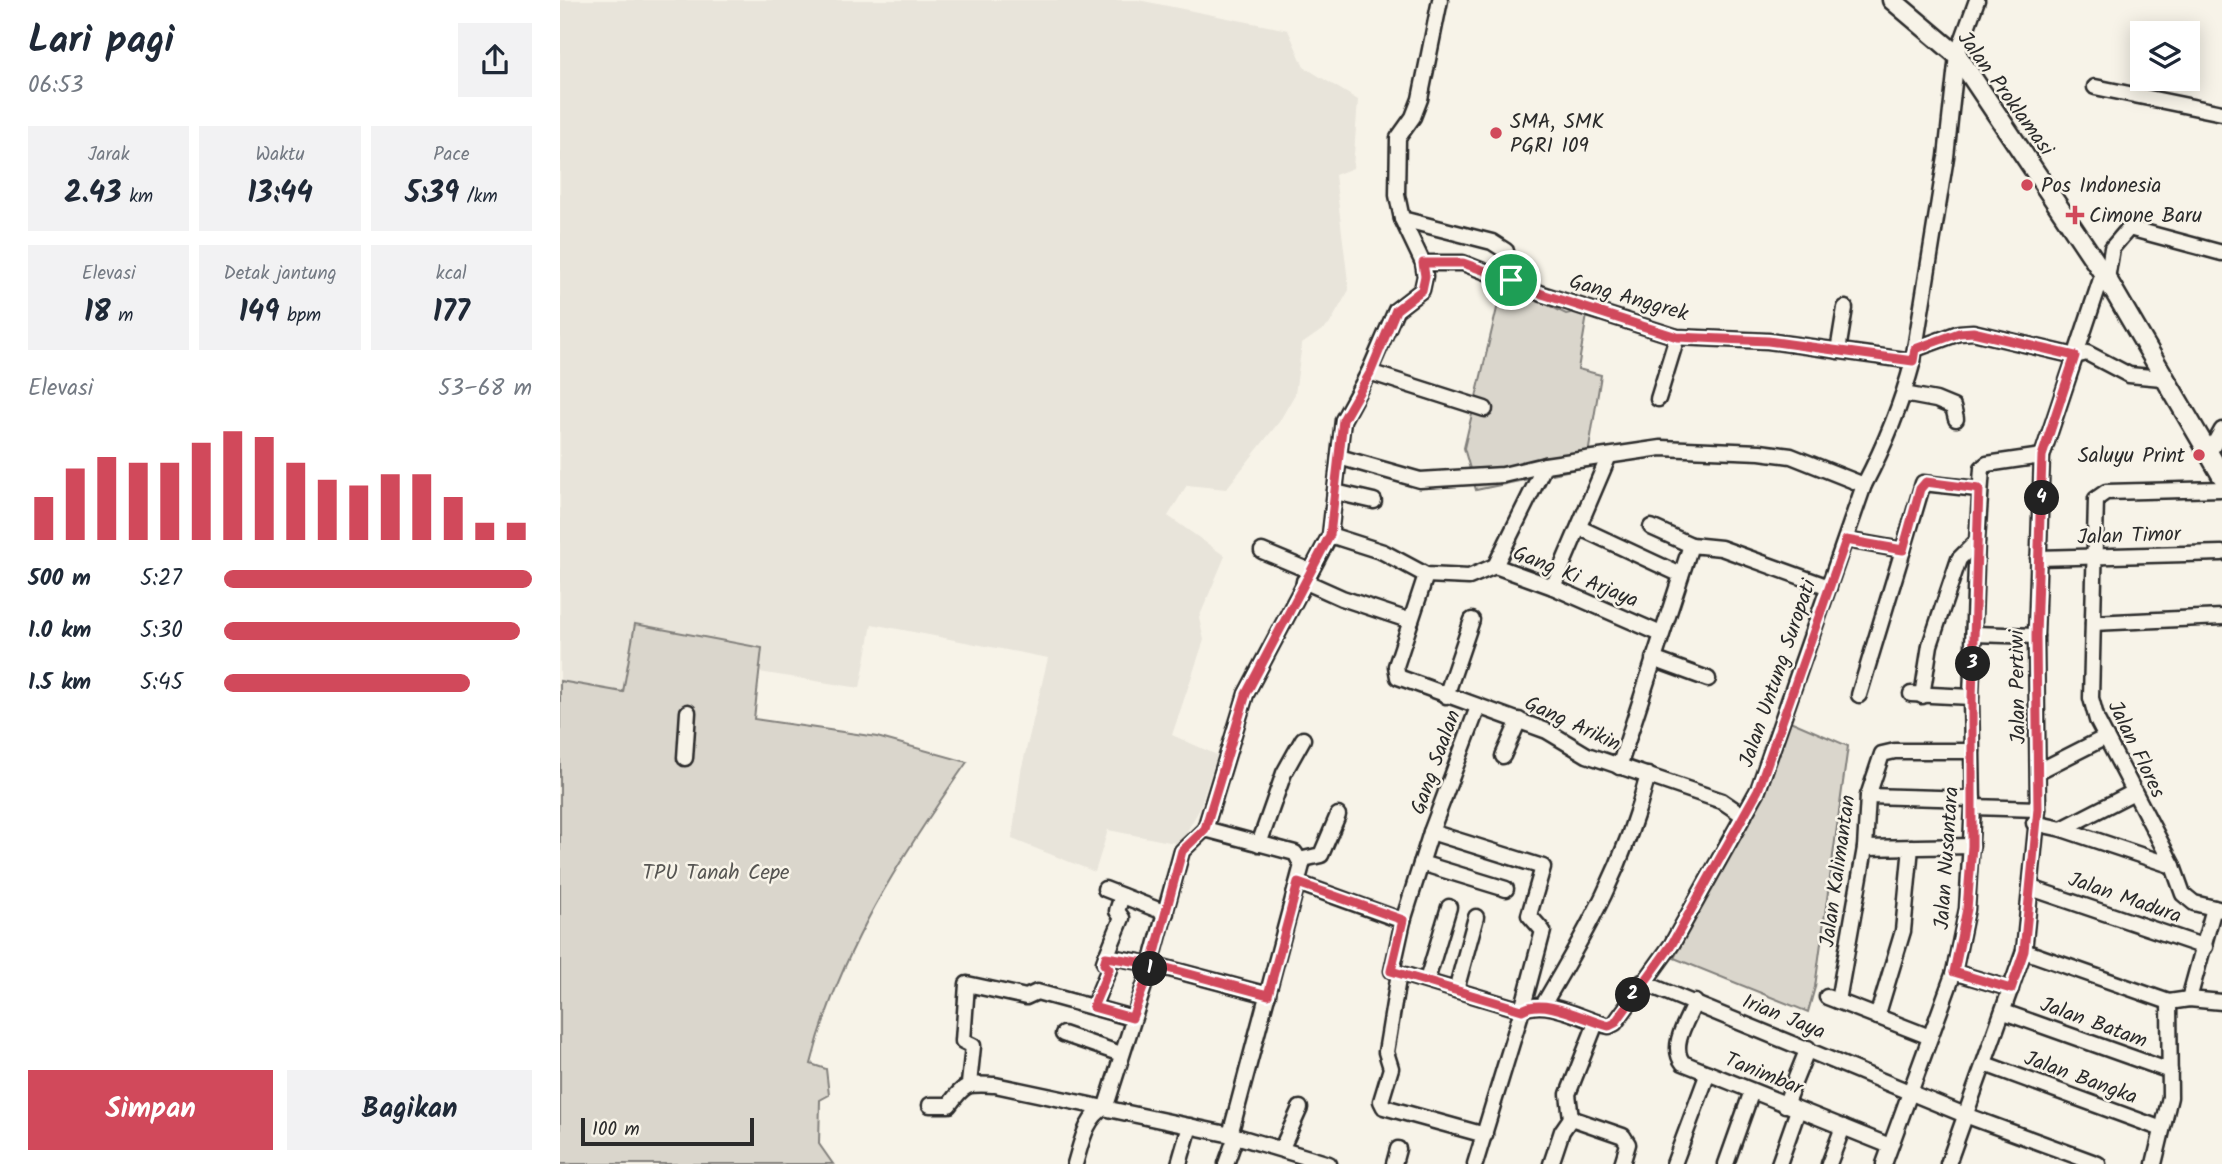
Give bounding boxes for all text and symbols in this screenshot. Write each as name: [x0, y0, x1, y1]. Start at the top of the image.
text: Lari pagi: [28, 12, 174, 72]
map controls: [2130, 21, 2200, 91]
button: layers: [2130, 21, 2200, 91]
button: share: [458, 23, 532, 97]
street label: Jalan Proklamasi: [1948, 25, 2062, 164]
text: 06:53: [28, 68, 83, 104]
place label: SMA, SMK PGRI 109: [1510, 106, 1604, 163]
marker: SMA, SMK PGRI 109: [1488, 125, 1504, 141]
text: Jarak: [88, 140, 130, 170]
text: Waktu: [255, 140, 305, 170]
text: Pace: [433, 140, 469, 170]
text: 2.43: [64, 170, 122, 218]
text: 13:44: [247, 170, 313, 218]
text: 5:39: [405, 170, 459, 218]
place label: Pos Indonesia: [2041, 170, 2161, 203]
marker: Pos Indonesia: [2019, 177, 2035, 193]
text: km: [122, 182, 153, 212]
text: /km: [459, 182, 498, 212]
place label: Cimone Baru: [2089, 200, 2202, 233]
marker: Cimone Baru: [2067, 207, 2083, 223]
pin: [1481, 250, 1541, 310]
text: Elevasi: [82, 259, 136, 289]
text: Detak jantung: [223, 259, 337, 289]
text: kcal: [436, 259, 467, 289]
icon: arrive: [1492, 261, 1530, 299]
street label: Gang Anggrek: [1565, 266, 1692, 331]
text: 18: [84, 289, 111, 337]
text: 149: [239, 289, 279, 337]
text: 177: [433, 289, 470, 337]
text: m: [111, 301, 133, 331]
text: bpm: [279, 301, 321, 331]
text: Elevasi: [28, 371, 93, 407]
text: 53–68 m: [438, 371, 532, 407]
place label: Saluyu Print: [2078, 440, 2186, 473]
marker: Saluyu Print: [2191, 447, 2207, 463]
pin: 4: [2024, 480, 2060, 516]
text: 4: [2036, 482, 2047, 512]
street label: Jalan Timor: [2077, 518, 2182, 555]
street label: Gang Ki Arjaya: [1508, 537, 1643, 618]
text: 500 m: [28, 561, 91, 597]
text: 5:27: [140, 561, 182, 597]
street label: Jalan Untung Suropati: [1731, 574, 1826, 772]
text: 1.0 km: [28, 613, 91, 649]
text: 5:30: [140, 613, 183, 649]
street label: Jalan Pertiwi: [2001, 629, 2036, 744]
pin: 3: [1956, 646, 1990, 682]
text: 3: [1967, 648, 1978, 678]
text: 1.5 km: [28, 665, 91, 701]
text: 5:45: [140, 665, 183, 701]
street label: Gang Arikin: [1519, 688, 1626, 761]
street label: Jalan Flores: [2098, 695, 2174, 804]
street label: Gang Saalan: [1402, 706, 1471, 820]
street label: Jalan Nusantara: [1926, 785, 1969, 931]
street label: Jalan Kalimantan: [1811, 793, 1866, 950]
park label: TPU Tanah Cepe: [643, 857, 790, 890]
street label: Jalan Madura: [2063, 864, 2186, 933]
pin: 1: [1132, 951, 1168, 986]
text: 1: [1147, 953, 1152, 983]
pin: 2: [1616, 978, 1650, 1012]
text: 2: [1627, 979, 1638, 1009]
street label: Irian Jaya: [1737, 986, 1830, 1049]
street label: Jalan Batam: [2035, 989, 2152, 1058]
street label: Jalan Bangka: [2019, 1043, 2142, 1114]
street label: Tanimbar: [1719, 1044, 1809, 1105]
button: Simpan: [28, 1070, 273, 1150]
button: Bagikan: [287, 1070, 532, 1150]
scale bar: [581, 1115, 754, 1147]
text: 100 m: [592, 1115, 640, 1145]

